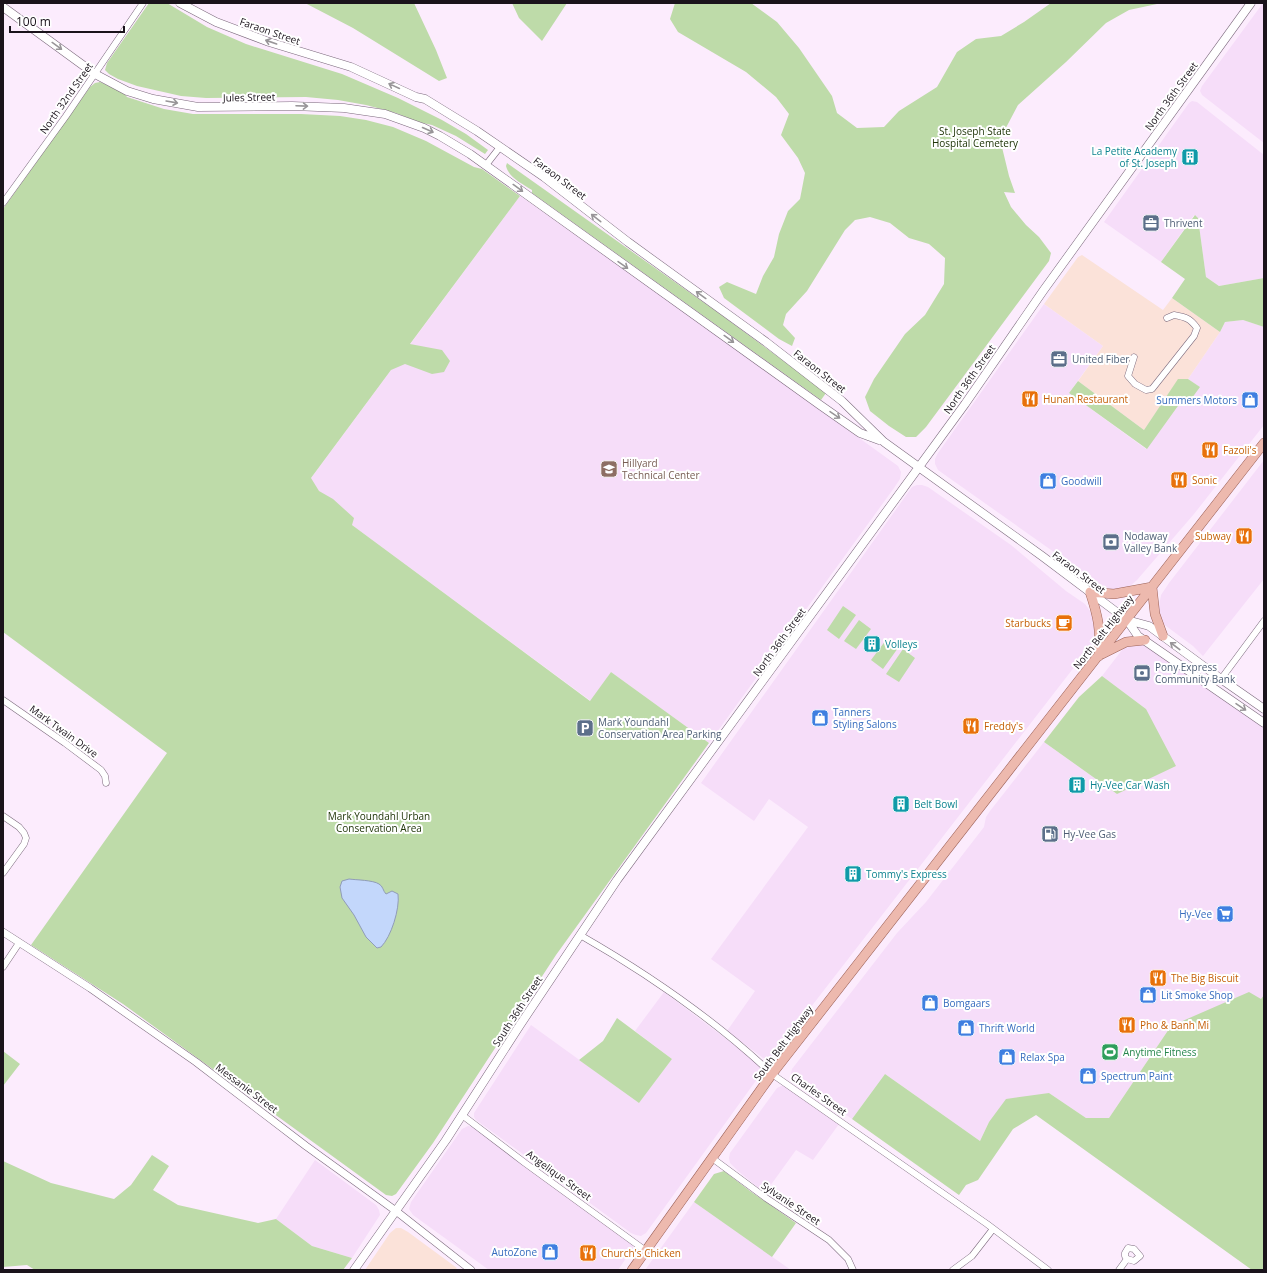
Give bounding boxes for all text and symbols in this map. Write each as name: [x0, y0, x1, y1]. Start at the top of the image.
scale bar: [10, 8, 124, 34]
text: 100 m: [16, 13, 51, 30]
street label: Faraon Street: [238, 14, 302, 48]
one-way arrow: [266, 38, 278, 46]
one-way arrow: [52, 42, 63, 50]
street label: North 32nd Street: [36, 59, 96, 136]
street label: North 36th Street: [1141, 59, 1201, 133]
one-way arrow: [388, 82, 400, 89]
street label: Jules Street: [222, 90, 276, 104]
one-way arrow: [165, 99, 178, 107]
one-way arrow: [295, 103, 308, 110]
park label: St. Joseph State Hospital Cemetery: [932, 124, 1019, 150]
one-way arrow: [422, 127, 434, 134]
place label: La Petite Academy of St. Joseph: [1091, 144, 1178, 170]
building icon: La Petite Academy of St. Joseph: [1180, 147, 1200, 167]
street label: Faraon Street: [531, 153, 590, 203]
one-way arrow: [512, 184, 523, 192]
one-way arrow: [591, 213, 602, 222]
office icon: Thrivent: [1141, 213, 1161, 233]
place label: Thrivent: [1164, 216, 1203, 230]
one-way arrow: [617, 261, 628, 269]
one-way arrow: [696, 291, 707, 299]
one-way arrow: [724, 335, 735, 343]
street label: North 36th Street: [940, 341, 998, 416]
street label: Faraon Street: [791, 346, 849, 396]
office icon: United Fiber: [1049, 349, 1069, 369]
place label: United Fiber: [1072, 352, 1129, 366]
restaurant icon: Hunan Restaurant: [1020, 389, 1040, 409]
shop icon: Summers Motors: [1240, 390, 1260, 410]
place label: Hunan Restaurant: [1043, 392, 1129, 406]
place label: Summers Motors: [1156, 393, 1237, 407]
one-way arrow: [829, 411, 840, 419]
restaurant icon: Fazoli's: [1200, 440, 1220, 460]
place label: Fazoli's: [1223, 443, 1257, 457]
place label: Hillyard Technical Center: [622, 456, 700, 482]
school or university icon: Hillyard Technical Center: [599, 459, 619, 479]
restaurant icon: Sonic: [1169, 470, 1189, 490]
shop icon: Goodwill: [1038, 471, 1058, 491]
place label: Sonic: [1192, 473, 1217, 487]
place label: Goodwill: [1061, 474, 1102, 488]
restaurant icon: Subway: [1234, 526, 1254, 546]
place label: Nodaway Valley Bank: [1124, 529, 1178, 555]
place label: Subway: [1195, 529, 1232, 543]
bank icon: Nodaway Valley Bank: [1101, 532, 1121, 552]
street label: Faraon Street: [1050, 547, 1109, 597]
street label: North Belt Highway: [1070, 591, 1137, 672]
street label: North 36th Street: [749, 605, 809, 679]
cafe icon: Starbucks: [1054, 613, 1074, 633]
place label: Starbucks: [1005, 616, 1051, 630]
building icon: Volleys: [862, 634, 882, 654]
place label: Volleys: [885, 637, 918, 651]
one-way arrow: [1170, 641, 1181, 650]
place label: Pony Express Community Bank: [1155, 660, 1236, 686]
bank icon: Pony Express Community Bank: [1132, 663, 1152, 683]
street label: Mark Twain Drive: [27, 702, 101, 761]
one-way arrow: [1235, 703, 1246, 711]
place label: Tanners Styling Salons: [833, 705, 897, 731]
shop icon: Tanners Styling Salons: [810, 708, 830, 728]
place label: Mark Youndahl Conservation Area Parking: [598, 715, 722, 741]
restaurant icon: Freddy's: [961, 716, 981, 736]
parking icon: Mark Youndahl Conservation Area Parking: [575, 718, 595, 738]
place label: Freddy's: [984, 719, 1023, 733]
building icon: Hy-Vee Car Wash: [1067, 775, 1087, 795]
place label: Hy-Vee Car Wash: [1090, 778, 1170, 792]
building icon: Belt Bowl: [891, 794, 911, 814]
place label: Belt Bowl: [914, 797, 958, 811]
park label: Mark Youndahl Urban Conservation Area: [328, 809, 430, 835]
fuel station icon: Hy-Vee Gas: [1040, 824, 1060, 844]
place label: Hy-Vee Gas: [1063, 827, 1116, 841]
building icon: Tommy's Express: [843, 864, 863, 884]
place label: Tommy's Express: [866, 867, 947, 881]
supermarket icon: Hy-Vee: [1215, 904, 1235, 924]
place label: Hy-Vee: [1179, 907, 1212, 921]
restaurant icon: The Big Biscuit: [1148, 968, 1168, 988]
place label: The Big Biscuit: [1171, 971, 1239, 985]
street label: South 36th Street: [489, 973, 545, 1049]
shop icon: Lit Smoke Shop: [1138, 985, 1158, 1005]
place label: Lit Smoke Shop: [1161, 988, 1233, 1002]
shop icon: Bomgaars: [920, 993, 940, 1013]
place label: Bomgaars: [943, 996, 990, 1010]
street label: South Belt Highway: [750, 1002, 816, 1083]
restaurant icon: Pho & Banh Mi: [1117, 1015, 1137, 1035]
shop icon: Thrift World: [956, 1018, 976, 1038]
place label: Pho & Banh Mi: [1140, 1018, 1209, 1032]
place label: Thrift World: [979, 1021, 1035, 1035]
sports icon: Anytime Fitness: [1100, 1042, 1120, 1062]
place label: Anytime Fitness: [1123, 1045, 1197, 1059]
shop icon: Relax Spa: [997, 1047, 1017, 1067]
place label: Relax Spa: [1020, 1050, 1065, 1064]
street label: Messanie Street: [213, 1060, 281, 1116]
shop icon: Spectrum Paint: [1078, 1066, 1098, 1086]
street label: Charles Street: [788, 1069, 850, 1119]
place label: Spectrum Paint: [1101, 1069, 1173, 1083]
street label: Angelique Street: [524, 1147, 595, 1204]
street label: Sylvanie Street: [759, 1178, 824, 1228]
shop icon: AutoZone: [540, 1242, 560, 1262]
restaurant icon: Church's Chicken: [578, 1243, 598, 1263]
place label: AutoZone: [491, 1245, 537, 1259]
place label: Church's Chicken: [601, 1246, 681, 1260]

